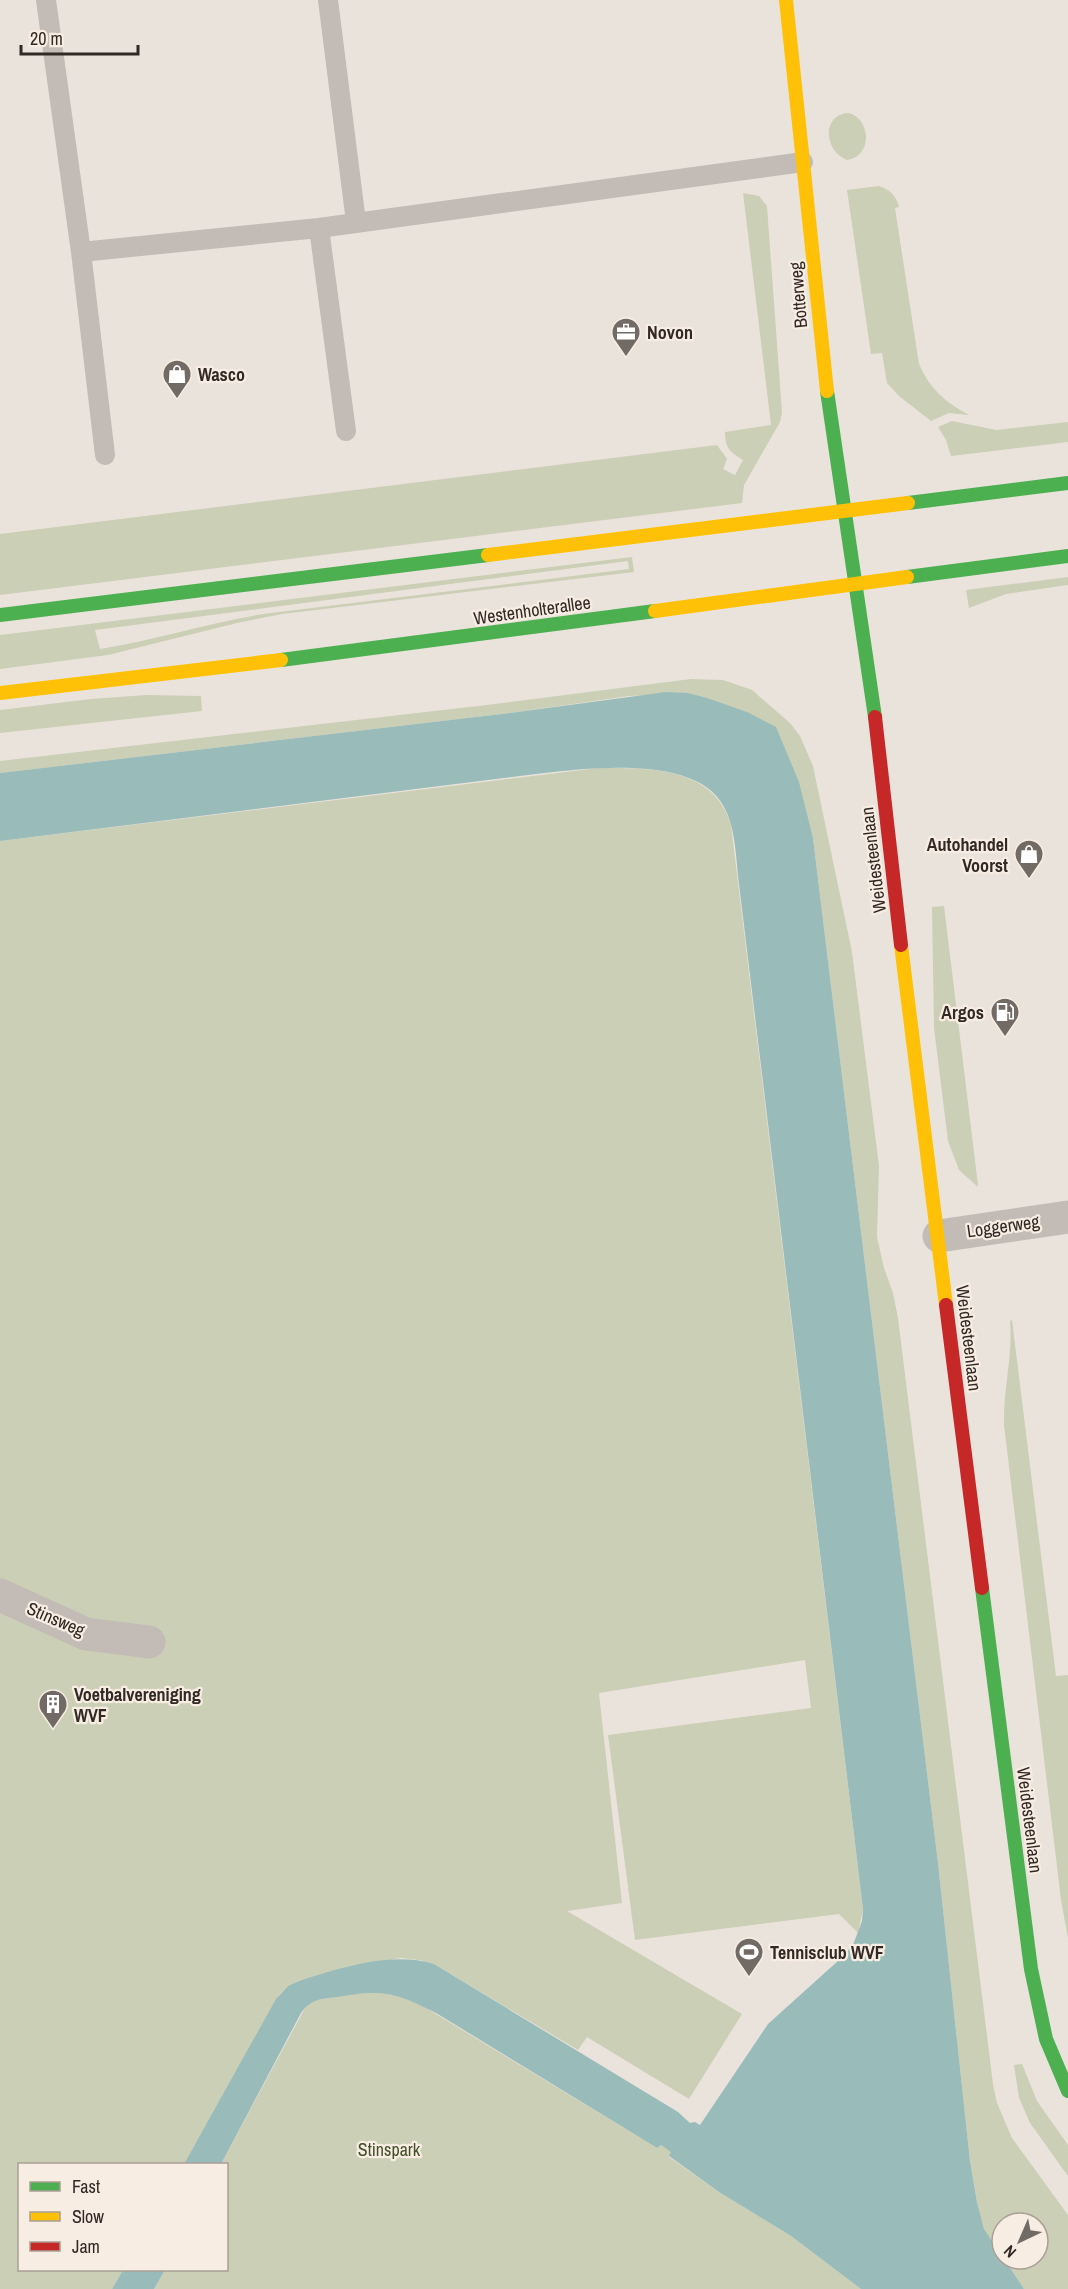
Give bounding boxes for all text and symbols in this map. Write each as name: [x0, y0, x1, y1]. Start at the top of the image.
scale bar: [21, 18, 138, 56]
text: 20 m: [30, 26, 63, 51]
street label: Botterweg: [783, 260, 813, 329]
office icon: Novon: [610, 316, 642, 358]
place label: Novon: [647, 320, 693, 345]
shop icon: Wasco: [161, 358, 193, 400]
place label: Wasco: [198, 362, 245, 387]
street label: Westenholterallee: [472, 589, 592, 631]
street label: Weidesteenlaan: [854, 806, 892, 914]
place label: Autohandel Voorst: [927, 832, 1008, 878]
shop icon: Autohandel Voorst: [1013, 838, 1045, 880]
fuel station icon: Argos: [989, 996, 1021, 1038]
place label: Argos: [941, 1000, 984, 1025]
street label: Loggerweg: [965, 1208, 1042, 1243]
street label: Weidesteenlaan: [950, 1284, 988, 1392]
street label: Stinsweg: [23, 1596, 90, 1643]
place label: Voetbalvereniging WVF: [74, 1682, 201, 1728]
building icon: Voetbalvereniging WVF: [37, 1688, 69, 1730]
street label: Weidesteenlaan: [1011, 1766, 1049, 1874]
sports icon: Tennisclub WVF: [733, 1936, 765, 1978]
place label: Tennisclub WVF: [770, 1940, 884, 1965]
park label: Stinspark: [358, 2137, 421, 2162]
legend: [18, 2163, 228, 2271]
text: Fast: [72, 2174, 100, 2199]
text: Slow: [72, 2204, 104, 2229]
north arrow: [990, 2211, 1050, 2271]
text: Jam: [72, 2234, 100, 2259]
text: N: [999, 2241, 1021, 2263]

